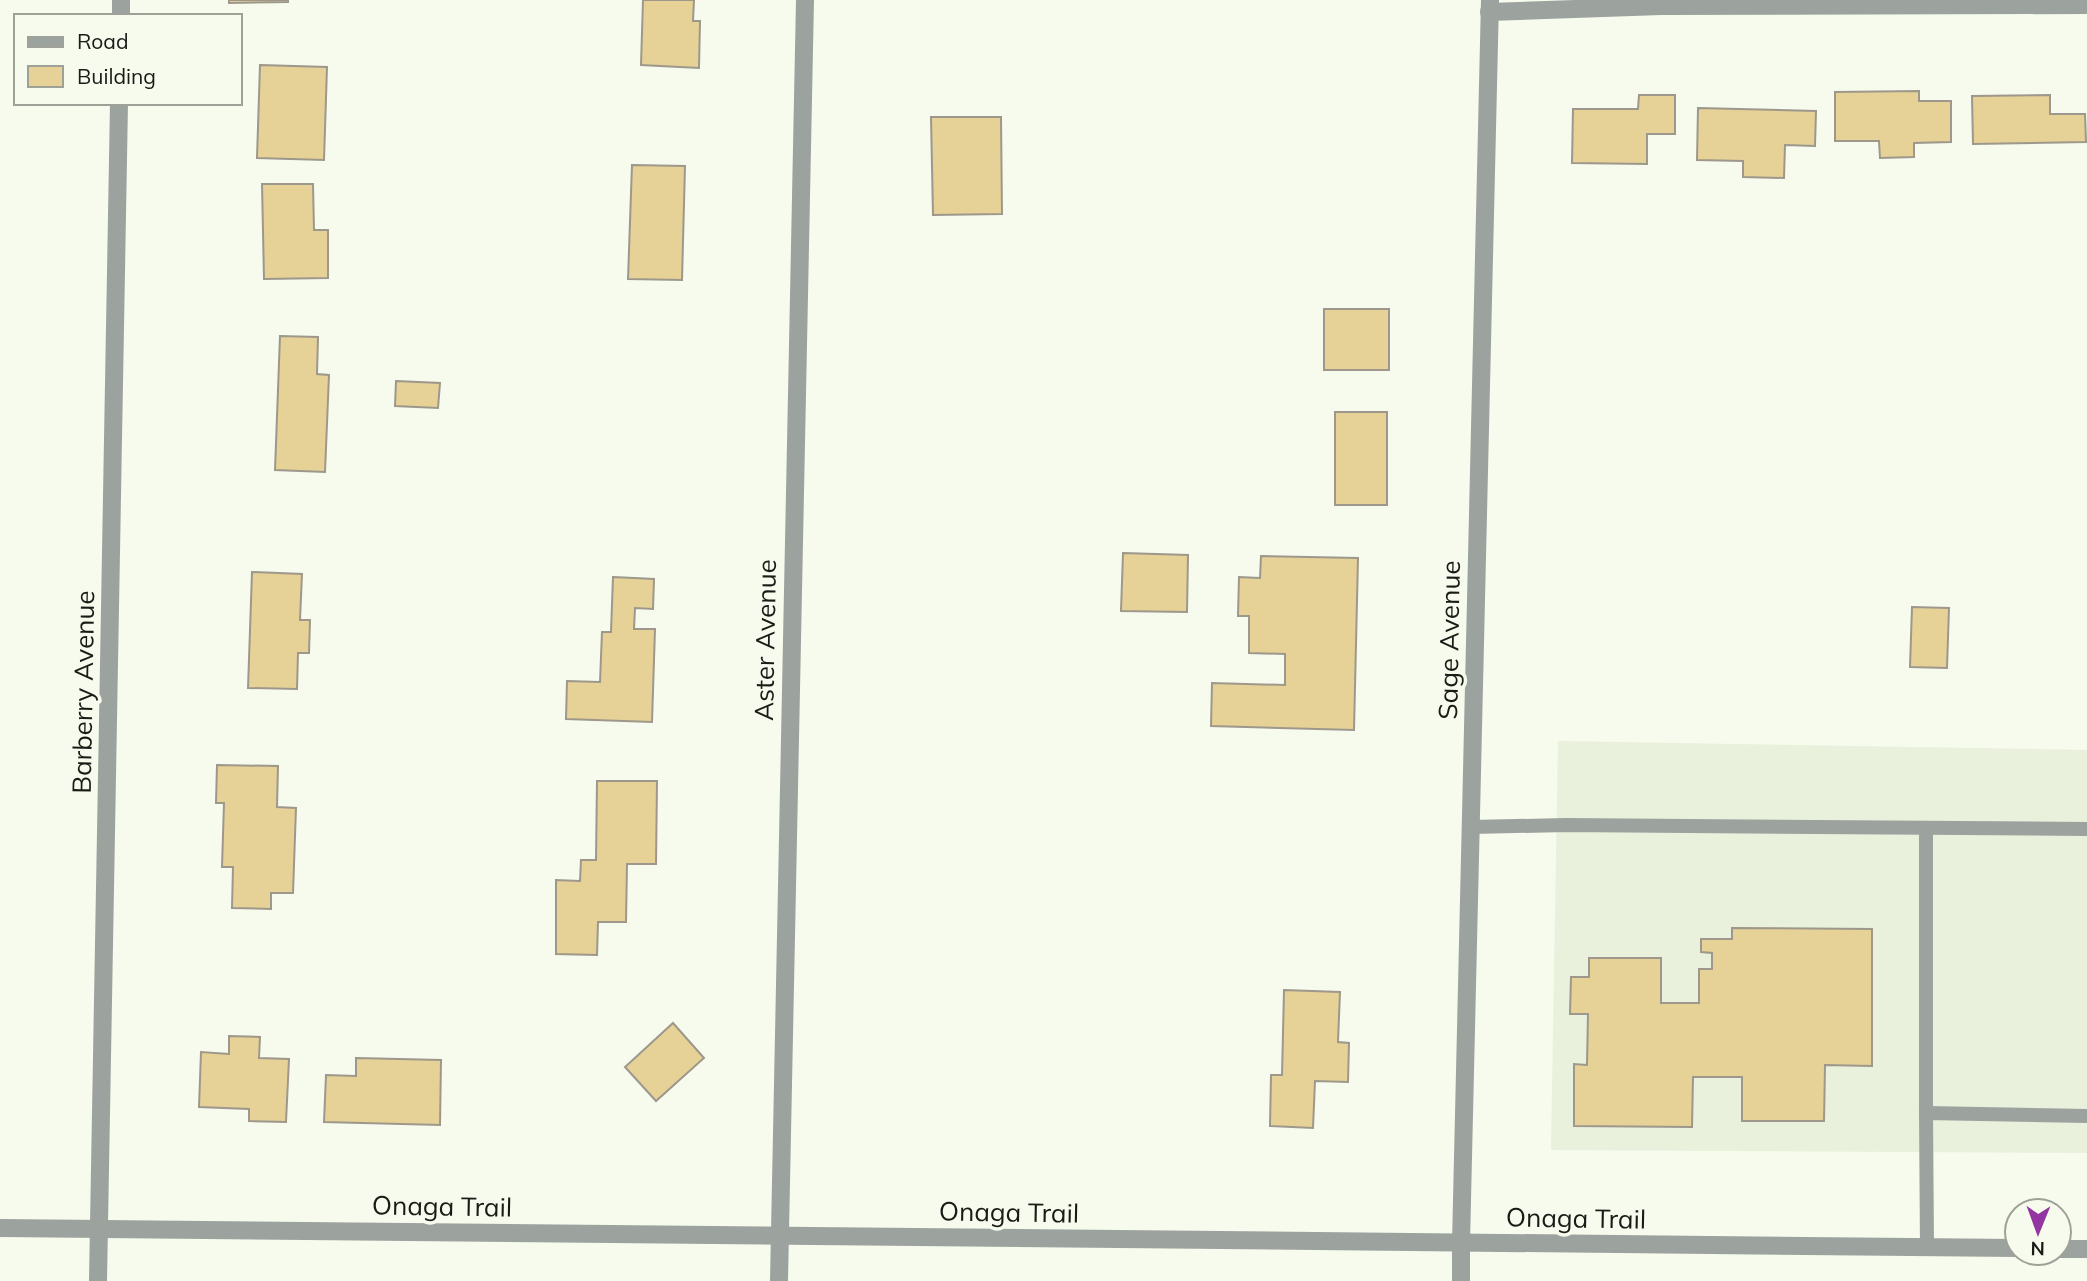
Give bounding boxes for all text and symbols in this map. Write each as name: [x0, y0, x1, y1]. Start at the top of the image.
legend: [14, 14, 242, 105]
text: Road: [77, 28, 128, 54]
text: Building: [77, 63, 156, 89]
street label: Aster Avenue: [747, 559, 783, 721]
street label: Sage Avenue: [1431, 560, 1467, 720]
street label: Barberry Avenue: [65, 590, 101, 794]
street label: Onaga Trail: [372, 1188, 512, 1224]
street label: Onaga Trail: [939, 1194, 1079, 1230]
north arrow: [2003, 1197, 2073, 1267]
street label: Onaga Trail: [1506, 1200, 1646, 1236]
text: N: [2030, 1237, 2045, 1261]

